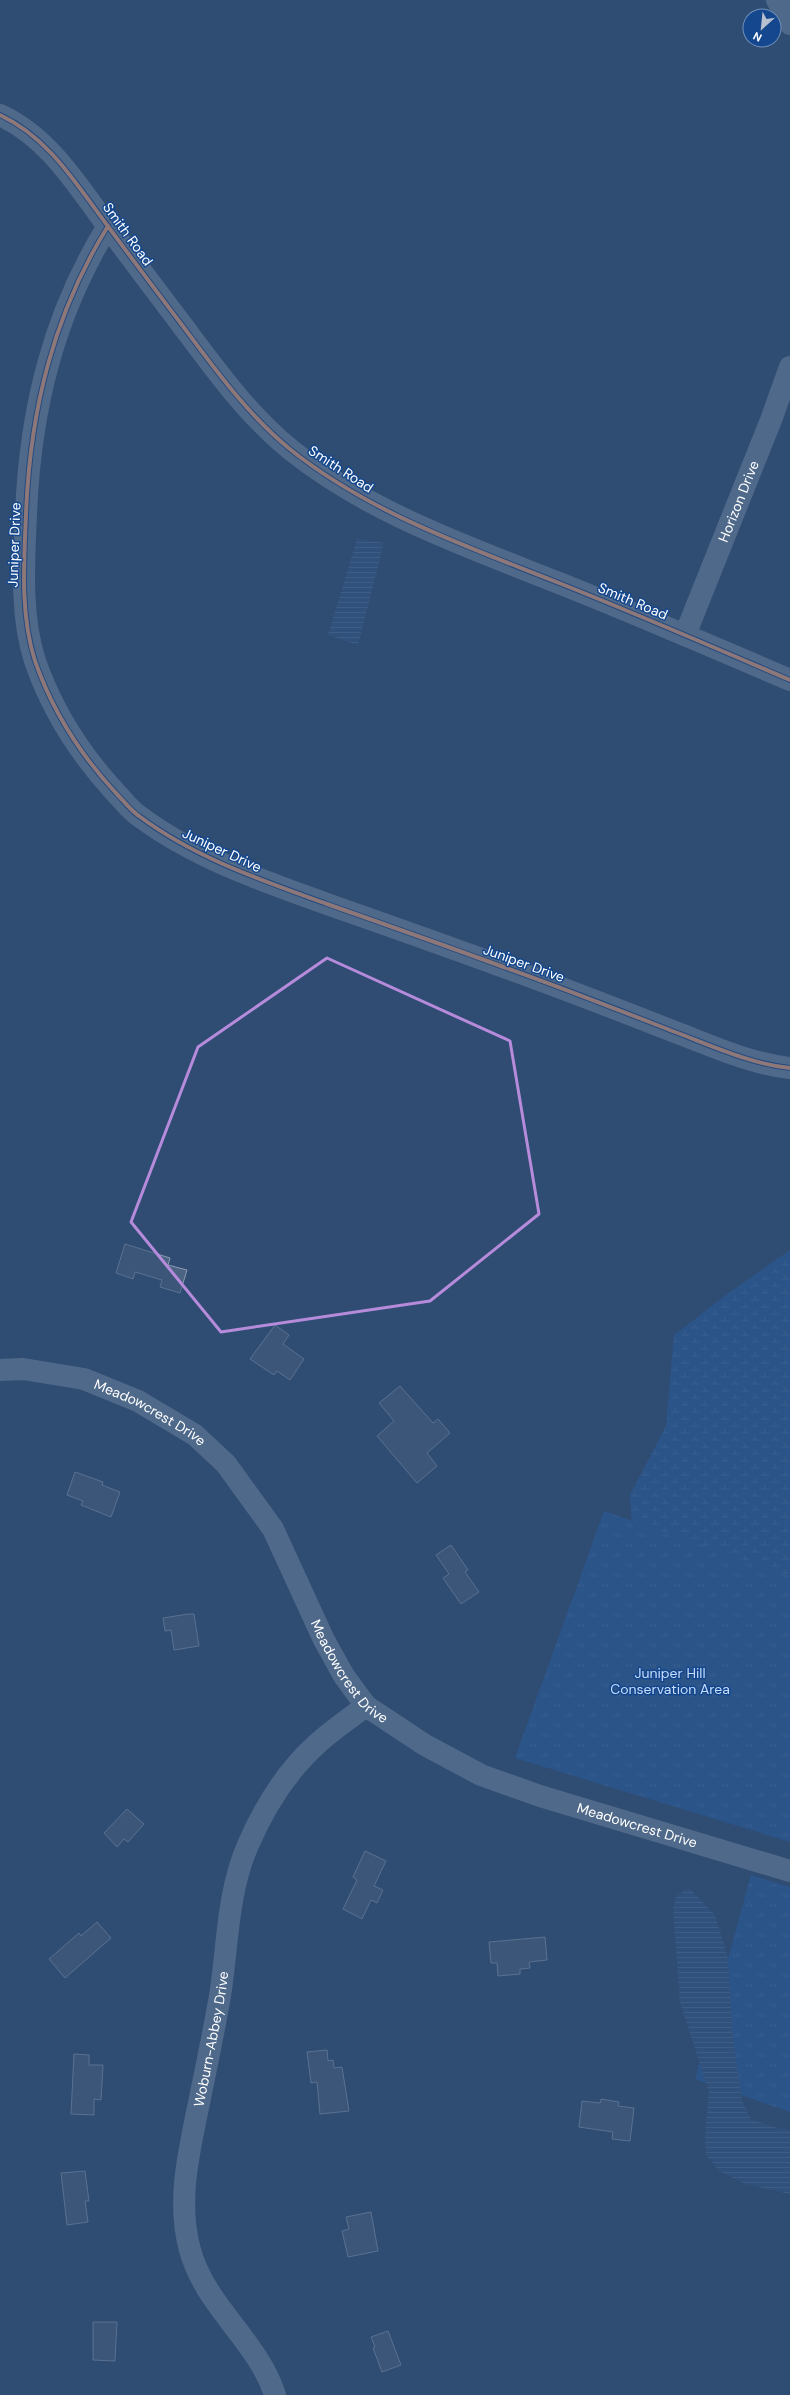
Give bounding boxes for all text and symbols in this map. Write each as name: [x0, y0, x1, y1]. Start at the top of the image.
north arrow: [742, 8, 782, 48]
text: N: [751, 29, 764, 45]
street label: Smith Road: [99, 199, 157, 269]
street label: Smith Road: [305, 441, 377, 497]
street label: Horizon Drive: [714, 458, 763, 545]
street label: Juniper Drive: [4, 502, 24, 588]
street label: Smith Road: [596, 578, 670, 624]
street label: Juniper Drive: [180, 824, 264, 876]
street label: Juniper Drive: [481, 940, 567, 986]
street label: Meadowcrest Drive: [92, 1375, 210, 1450]
street label: Meadowcrest Drive: [307, 1617, 392, 1727]
park label: Juniper Hill Conservation Area: [610, 1664, 730, 1698]
street label: Meadowcrest Drive: [575, 1799, 699, 1852]
street label: Woburn-Abbey Drive: [189, 1970, 232, 2108]

